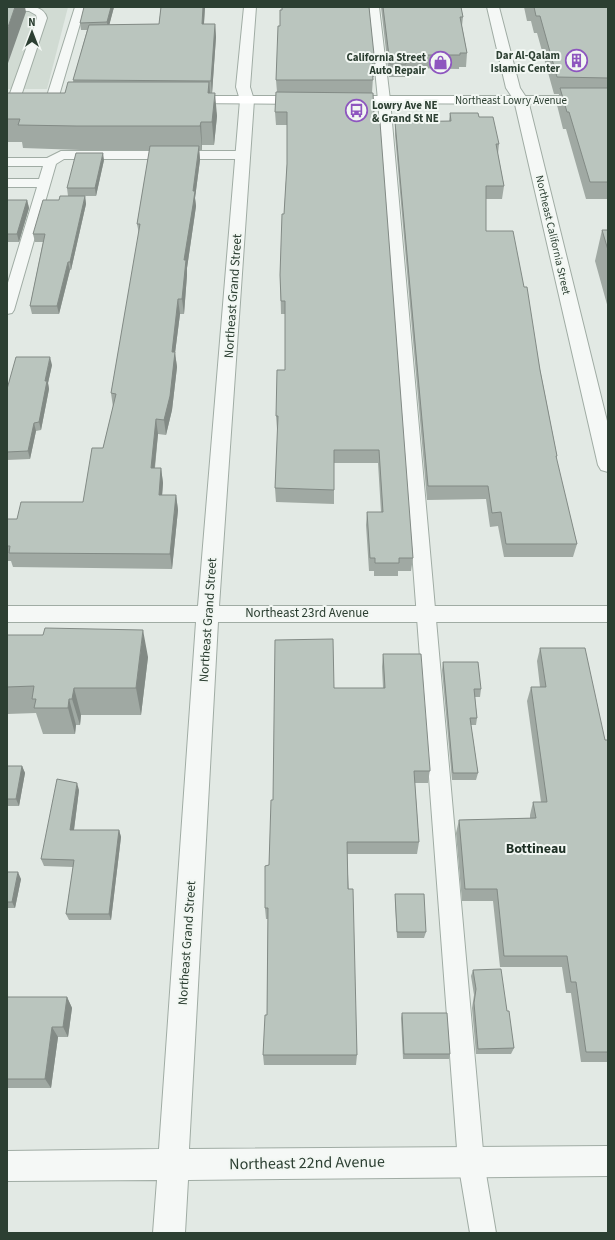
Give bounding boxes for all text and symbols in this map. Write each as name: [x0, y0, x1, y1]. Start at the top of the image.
north arrow: [12, 12, 52, 52]
text: N: [28, 15, 36, 30]
place label: Dar Al-Qalam Islamic Center: [491, 48, 561, 76]
building icon: Dar Al-Qalam Islamic Center: [563, 48, 589, 74]
place label: California Street Auto Repair: [346, 50, 427, 78]
shop icon: California Street Auto Repair: [428, 50, 454, 76]
street label: Northeast Lowry Avenue: [455, 93, 568, 108]
bus stop icon: Lowry Ave NE & Grand St NE: [343, 98, 369, 124]
place label: Lowry Ave NE & Grand St NE: [372, 98, 439, 126]
street label: Northeast California Street: [532, 174, 574, 296]
street label: Northeast Grand Street: [220, 233, 246, 359]
street label: Northeast Grand Street: [195, 557, 221, 683]
street label: Northeast 23rd Avenue: [245, 604, 369, 622]
district label: Bottineau: [506, 839, 566, 859]
street label: Northeast Grand Street: [174, 880, 200, 1006]
street label: Northeast 22nd Avenue: [229, 1151, 385, 1175]

